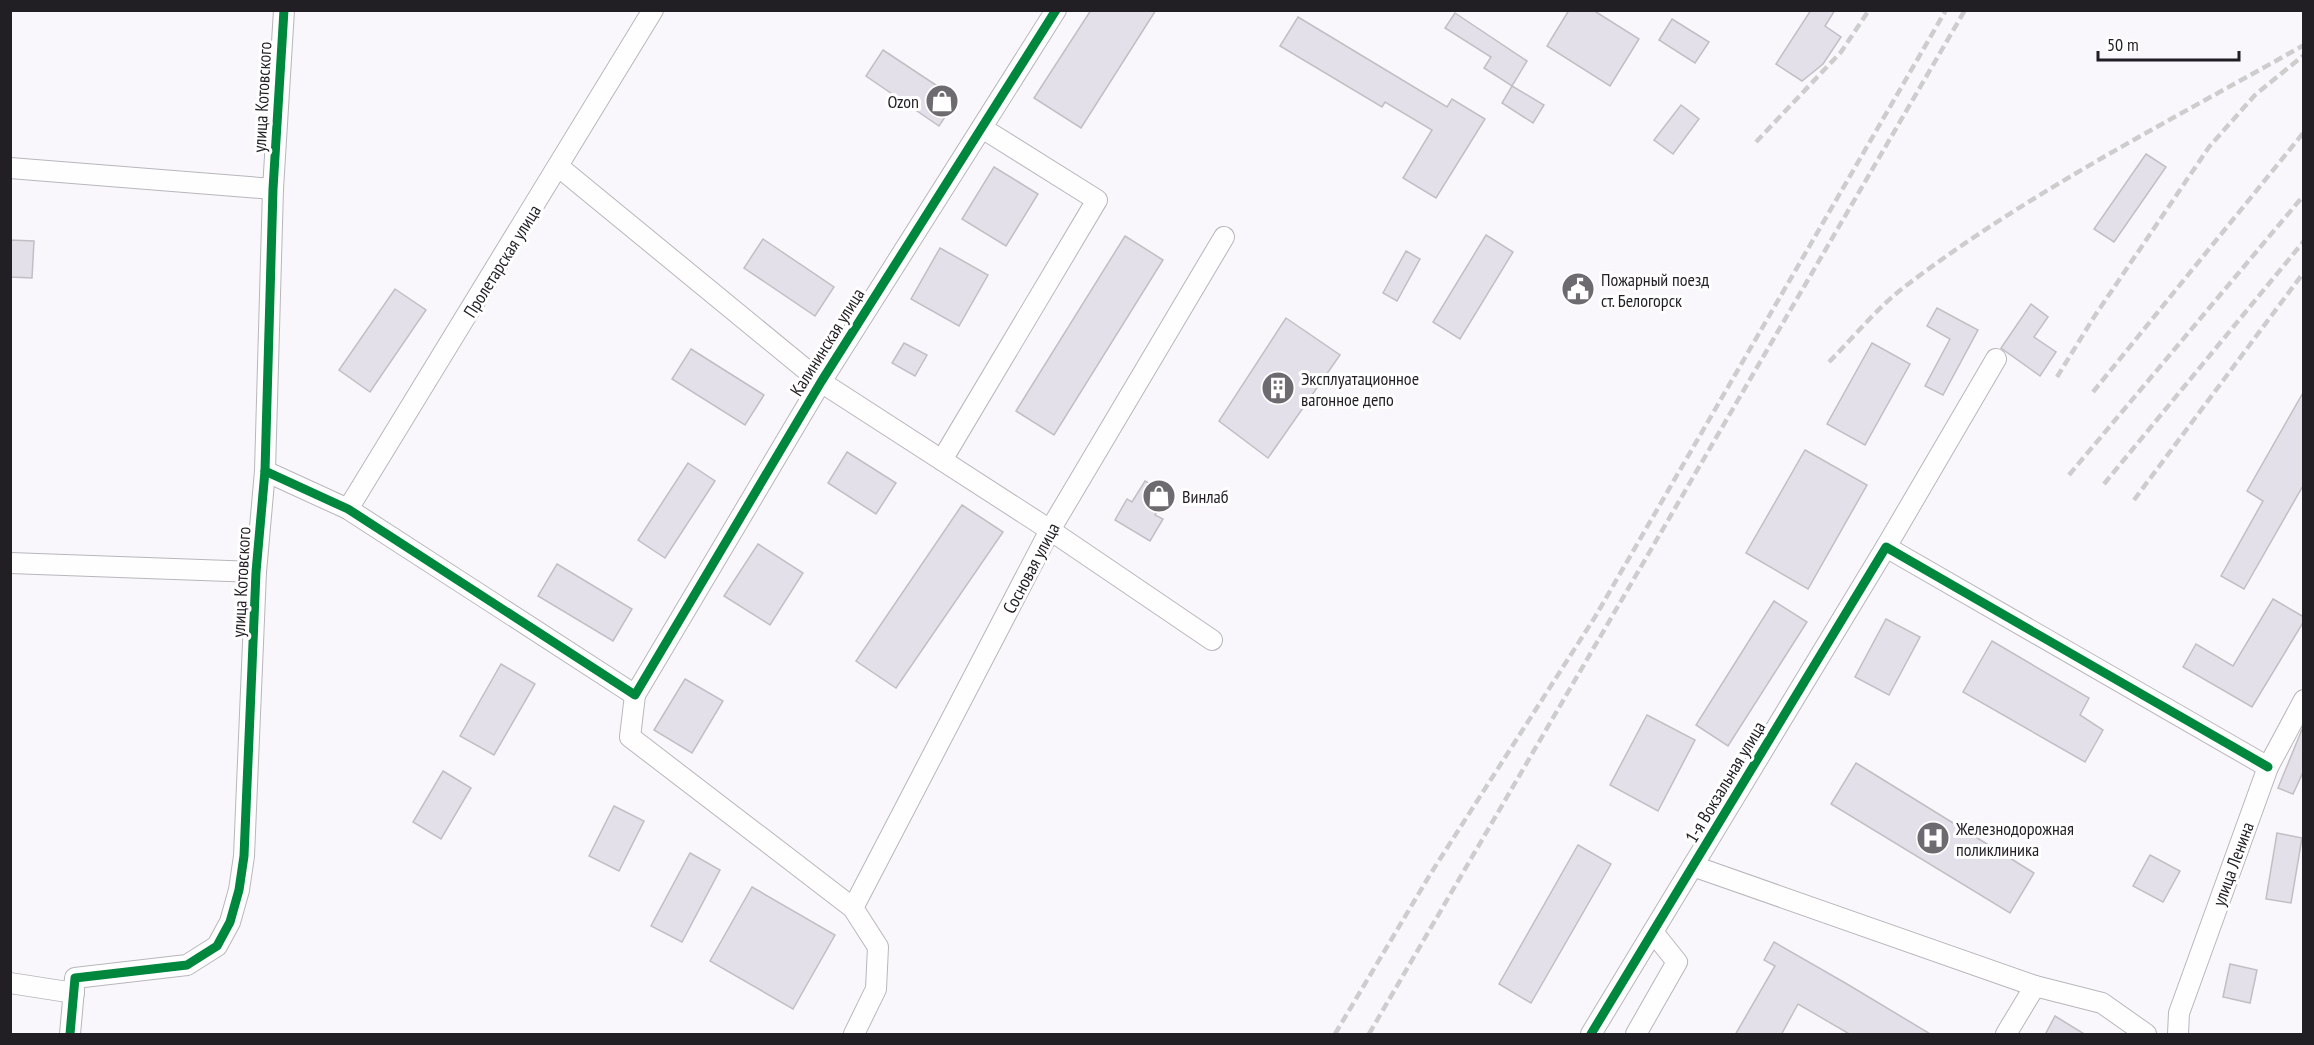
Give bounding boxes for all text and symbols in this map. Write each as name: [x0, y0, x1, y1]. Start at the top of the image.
scale bar: [2098, 24, 2239, 62]
text: 50 m: [2107, 33, 2139, 56]
street label: улица Котовского: [248, 41, 276, 153]
shop icon: Ozon: [924, 83, 960, 119]
place label: Ozon: [887, 90, 919, 113]
street label: Пролетарская улица: [458, 200, 546, 322]
place label: Пожарный поезд ст. Белогорск: [1601, 268, 1709, 312]
public building icon: Пожарный поезд ст. Белогорск: [1560, 271, 1596, 307]
street label: Калининская улица: [785, 284, 869, 400]
place label: Эксплуатационное вагонное депо: [1301, 367, 1419, 411]
building icon: Эксплуатационное вагонное депо: [1260, 370, 1296, 406]
shop icon: Винлаб: [1141, 478, 1177, 514]
place label: Винлаб: [1182, 485, 1229, 508]
street label: Сосновая улица: [997, 519, 1065, 617]
street label: улица Котовского: [227, 526, 255, 638]
street label: 1-я Вокзальная улица: [1680, 717, 1770, 847]
place label: Железнодорожная поликлиника: [1955, 817, 2074, 861]
street label: улица Ленина: [2207, 819, 2259, 909]
hospital icon: Железнодорожная поликлиника: [1915, 820, 1951, 856]

